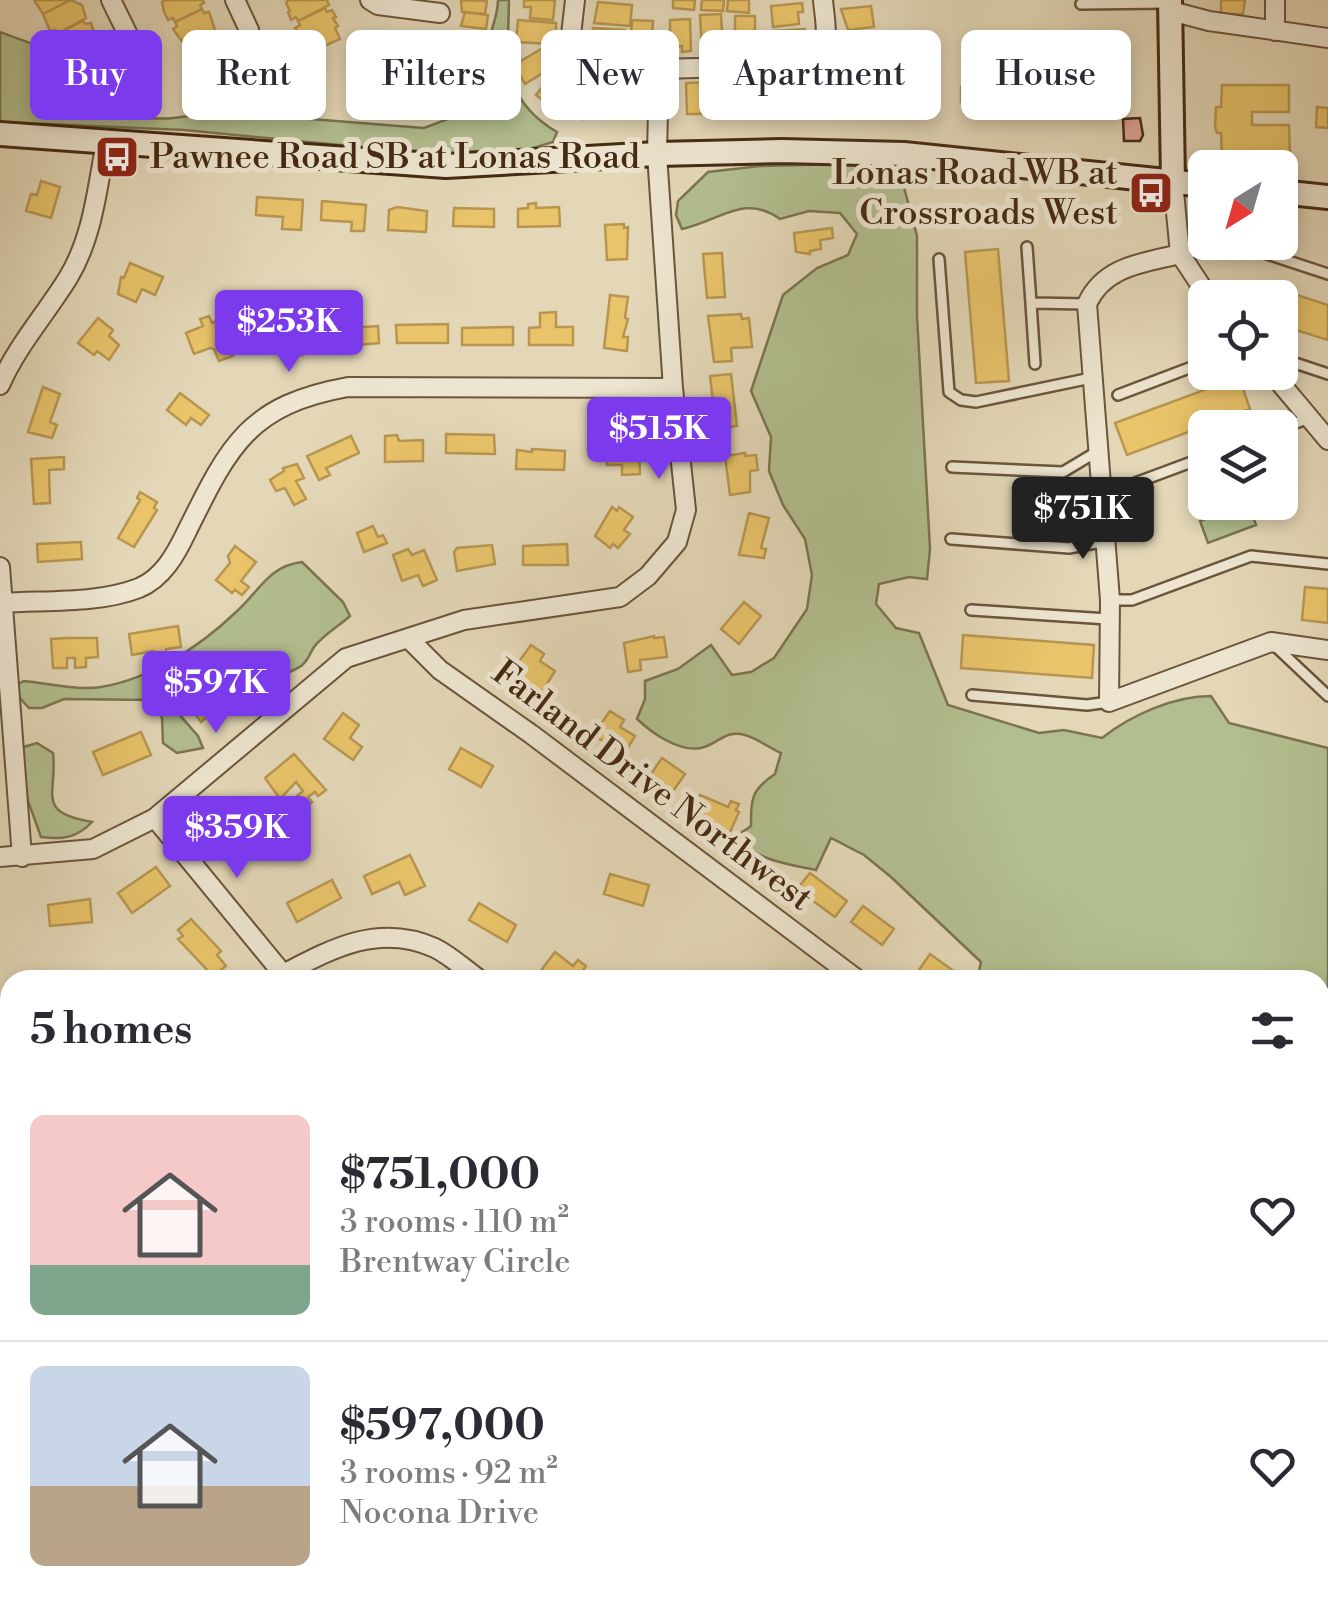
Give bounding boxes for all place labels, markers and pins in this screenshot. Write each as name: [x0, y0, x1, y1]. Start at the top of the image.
bus stop icon: Pawnee Road SB at Lonas Road: [94, 134, 140, 180]
place label: Pawnee Road SB at Lonas Road: [150, 136, 640, 179]
place label: Lonas Road WB at Crossroads West: [832, 152, 1118, 235]
bus stop icon: Lonas Road WB at Crossroads West: [1128, 170, 1174, 216]
pin: $253K: [219, 290, 359, 375]
pin: $515K: [589, 397, 729, 482]
pin: $751K: [1013, 477, 1153, 562]
pin: $597K: [146, 651, 286, 736]
pin: $359K: [167, 796, 307, 881]

